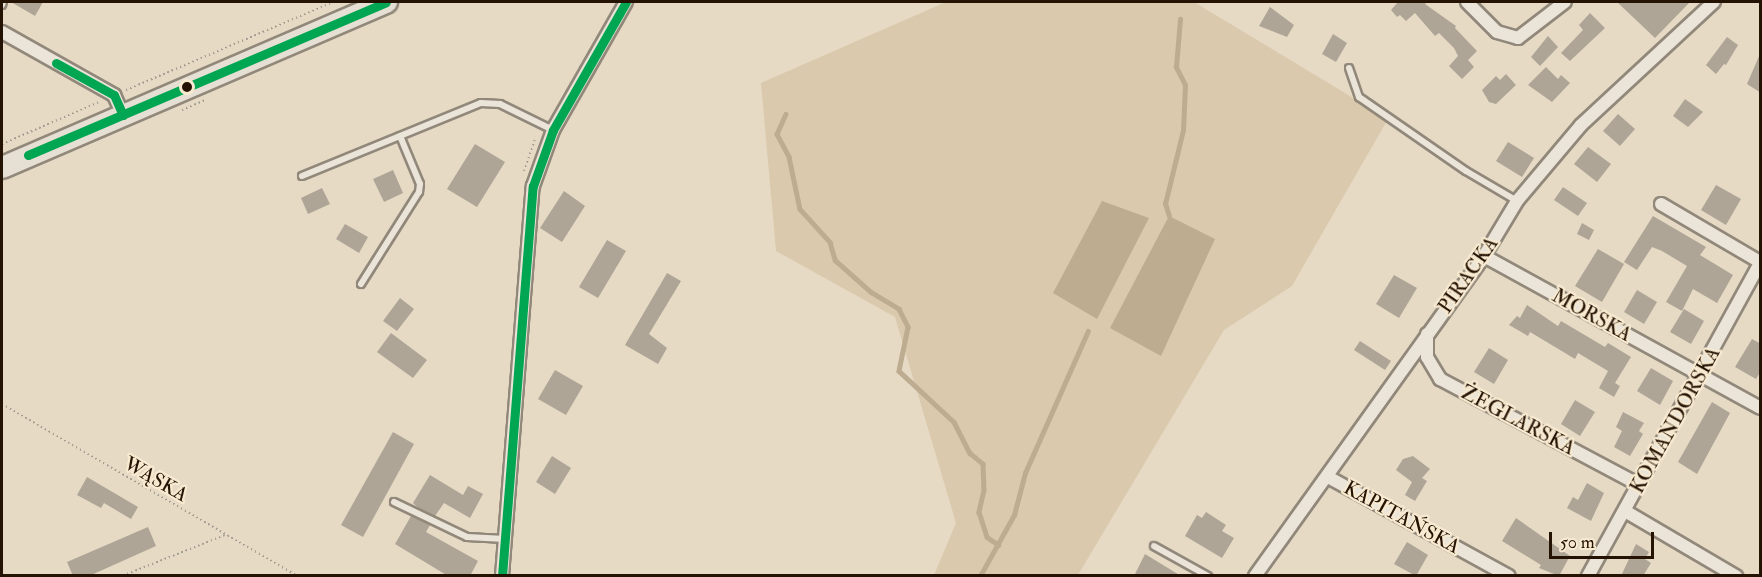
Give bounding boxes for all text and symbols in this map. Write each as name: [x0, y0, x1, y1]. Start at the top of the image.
unlabelled marker: [181, 81, 193, 93]
street label: PIRACKA: [1433, 232, 1503, 318]
street label: MORSKA: [1548, 283, 1636, 347]
street label: KOMANDORSKA: [1625, 343, 1725, 497]
street label: ŻEGLARSKA: [1457, 380, 1579, 460]
street label: WĄSKA: [120, 451, 192, 507]
street label: KAPITAŃSKA: [1340, 475, 1464, 559]
scale bar: [1552, 520, 1657, 558]
text: 50 m: [1560, 531, 1595, 554]

